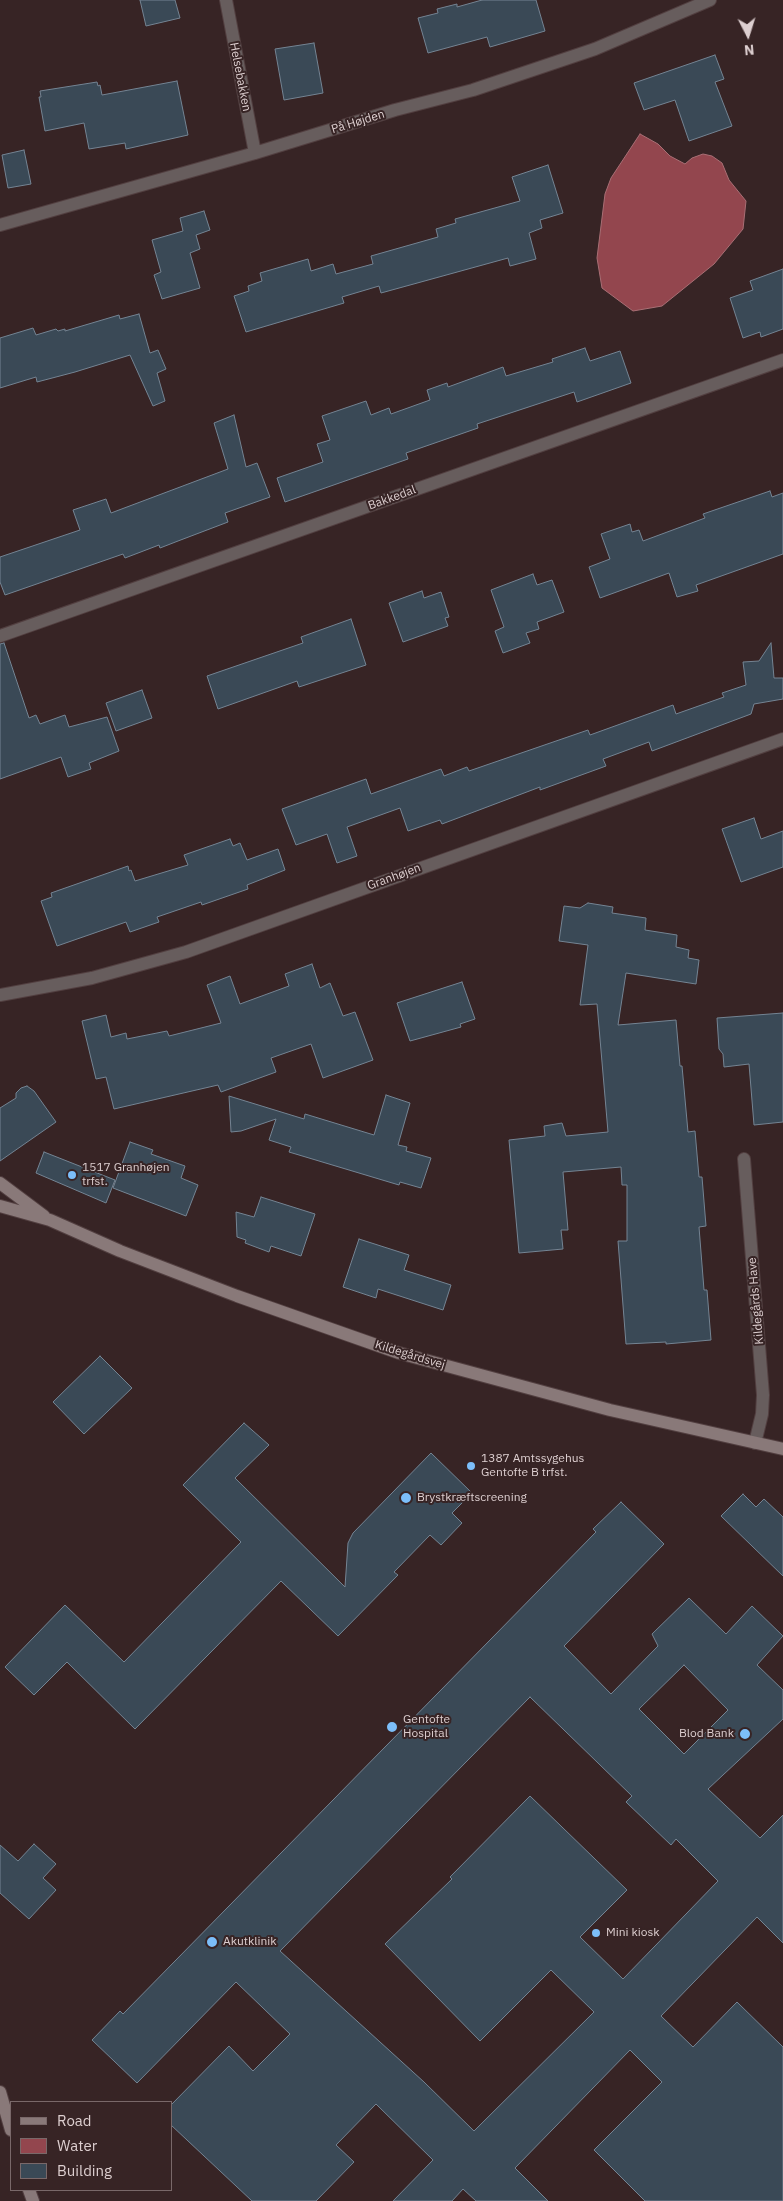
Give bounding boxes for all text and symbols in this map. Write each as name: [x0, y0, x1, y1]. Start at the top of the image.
north arrow: [723, 10, 773, 60]
street label: Helsebakken: [226, 41, 254, 113]
text: N: [743, 41, 755, 59]
street label: På Højden: [330, 107, 386, 137]
street label: Bakkedal: [366, 483, 418, 513]
street label: Granhøjen: [365, 861, 423, 893]
place label: 1517 Granhøjen trfst.: [82, 1161, 170, 1189]
marker: 1517 Granhøjen trfst.: [66, 1169, 78, 1181]
street label: Kildegårds Have: [745, 1257, 767, 1345]
street label: Kildegårdsvej: [373, 1338, 447, 1372]
place label: 1387 Amtssygehus Gentofte B trfst.: [481, 1452, 584, 1480]
marker: 1387 Amtssygehus Gentofte B trfst.: [465, 1460, 477, 1472]
marker: Brystkræftscreening: [399, 1491, 413, 1505]
place label: Brystkræftscreening: [417, 1491, 527, 1505]
place label: Gentofte Hospital: [403, 1713, 450, 1741]
marker: Gentofte Hospital: [385, 1720, 399, 1734]
place label: Blod Bank: [679, 1727, 734, 1741]
marker: Blod Bank: [738, 1727, 752, 1741]
place label: Mini kiosk: [606, 1926, 660, 1940]
marker: Mini kiosk: [590, 1927, 602, 1939]
marker: Akutklinik: [205, 1935, 219, 1949]
place label: Akutklinik: [223, 1935, 277, 1949]
legend: [10, 2101, 172, 2191]
text: Road: [57, 2111, 92, 2130]
text: Water: [57, 2136, 97, 2155]
text: Building: [57, 2161, 112, 2180]

